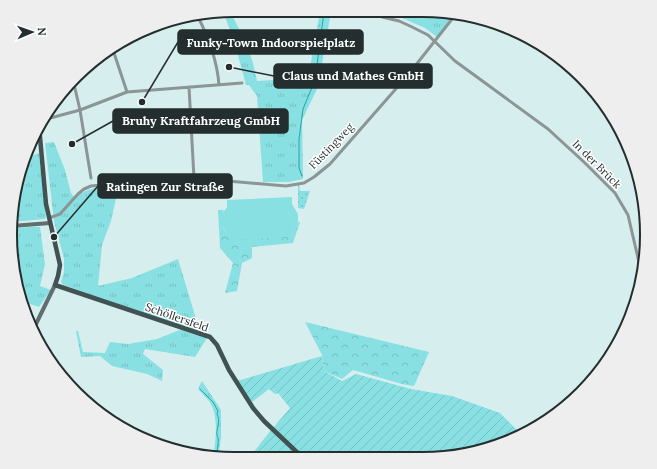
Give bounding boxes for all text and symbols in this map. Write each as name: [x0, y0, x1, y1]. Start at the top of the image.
north arrow: [12, 12, 52, 52]
text: N: [35, 27, 49, 37]
callout: Funky-Town Indoorspielplatz: [178, 30, 363, 54]
text: Funky-Town Indoorspielplatz: [187, 35, 355, 50]
callout: Claus und Mathes GmbH: [274, 64, 432, 88]
text: Claus und Mathes GmbH: [282, 68, 424, 83]
callout: Bruhy Kraftfahrzeug GmbH: [113, 109, 288, 133]
text: Bruhy Kraftfahrzeug GmbH: [122, 113, 280, 128]
street label: Füstingweg: [306, 119, 357, 172]
street label: In der Brück: [570, 137, 624, 191]
callout: Ratingen Zur Straße: [98, 174, 232, 198]
text: Ratingen Zur Straße: [106, 179, 225, 194]
street label: Schöllersfeld: [143, 300, 211, 335]

